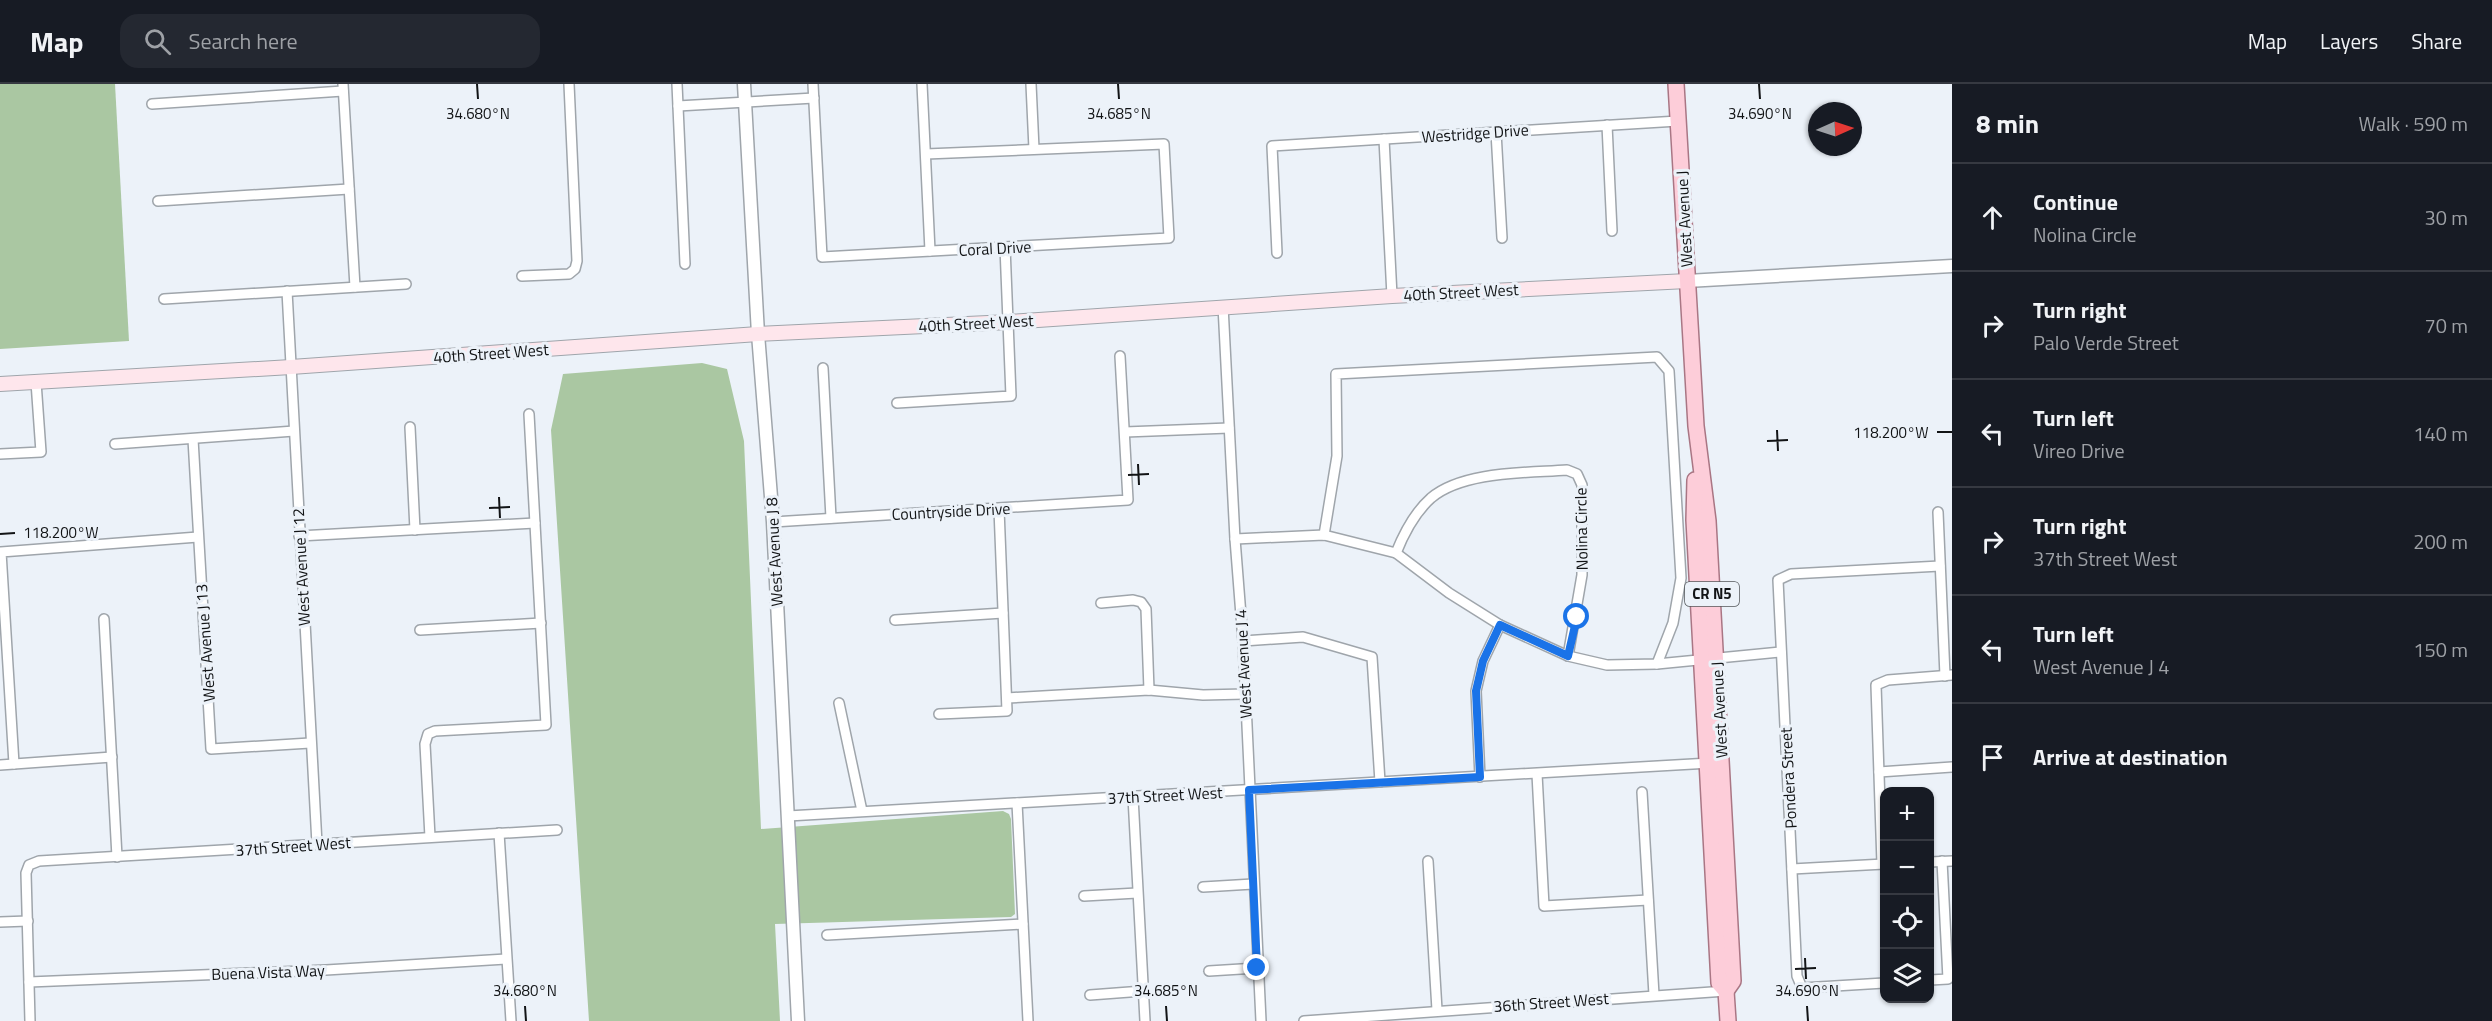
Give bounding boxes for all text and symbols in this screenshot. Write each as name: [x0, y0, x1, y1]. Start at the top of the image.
search box: [120, 14, 540, 68]
text: Map: [30, 20, 84, 63]
text: Search here: [189, 24, 298, 58]
icon: search: [141, 25, 174, 58]
text: Map: [2248, 25, 2287, 57]
text: Layers: [2320, 25, 2378, 57]
text: Share: [2411, 25, 2462, 57]
text: 34.680°N: [446, 102, 510, 125]
text: 34.685°N: [1087, 102, 1151, 125]
text: 34.690°N: [1728, 102, 1792, 125]
north arrow: [1808, 102, 1862, 156]
text: 8 min: [1976, 104, 2039, 143]
text: Walk · 590 m: [2359, 108, 2468, 139]
street label: Westridge Drive: [1421, 117, 1529, 149]
street label: West Avenue J: [1669, 170, 1699, 268]
text: Continue: [2033, 185, 2118, 219]
icon: ahead: [1976, 201, 2009, 234]
text: 30 m: [2424, 202, 2468, 233]
text: Nolina Circle: [2033, 219, 2137, 250]
street label: Coral Drive: [958, 234, 1032, 262]
street label: 40th Street West: [1403, 277, 1520, 307]
text: Turn right: [2033, 293, 2127, 327]
street label: 40th Street West: [918, 308, 1035, 338]
icon: right: [1976, 309, 2009, 342]
text: 70 m: [2424, 310, 2468, 341]
text: Palo Verde Street: [2033, 327, 2179, 358]
street label: 40th Street West: [433, 337, 550, 369]
text: Turn left: [2033, 401, 2114, 435]
icon: left: [1976, 417, 2009, 450]
text: 140 m: [2413, 418, 2468, 449]
text: 118.200°W: [1853, 421, 1929, 444]
text: Vireo Drive: [2033, 435, 2125, 466]
street label: Nolina Circle: [1568, 487, 1594, 571]
street label: Countryside Drive: [891, 496, 1011, 526]
street label: West Avenue J 8: [759, 497, 789, 607]
street label: West Avenue J 12: [286, 507, 316, 627]
text: Turn right: [2033, 509, 2127, 543]
text: 118.200°W: [23, 521, 99, 544]
icon: right: [1976, 525, 2009, 558]
text: 200 m: [2413, 526, 2468, 557]
text: 37th Street West: [2033, 543, 2177, 574]
road number: CR N5: [1685, 582, 1739, 606]
street label: West Avenue J 13: [189, 583, 221, 703]
route start: [1563, 603, 1589, 629]
street label: West Avenue J 4: [1228, 609, 1258, 719]
text: Turn left: [2033, 617, 2114, 651]
icon: left: [1976, 633, 2009, 666]
text: 150 m: [2413, 634, 2468, 665]
text: West Avenue J 4: [2033, 651, 2169, 682]
street label: West Avenue J: [1704, 661, 1734, 759]
street label: Pondera Street: [1773, 726, 1803, 829]
text: Arrive at destination: [2033, 740, 2228, 774]
icon: arrive: [1976, 741, 2009, 774]
street label: 37th Street West: [1107, 780, 1224, 810]
map controls: [1880, 787, 1934, 1003]
button: +: [1880, 787, 1934, 841]
street label: 37th Street West: [235, 830, 352, 862]
button: −: [1880, 841, 1934, 895]
button: locate: [1880, 895, 1934, 949]
button: layers: [1880, 949, 1934, 1003]
route end: [1243, 954, 1269, 980]
street label: Buena Vista Way: [211, 958, 325, 986]
text: 34.680°N: [493, 979, 557, 1002]
text: 34.685°N: [1134, 979, 1198, 1002]
text: 34.690°N: [1775, 979, 1839, 1002]
street label: 36th Street West: [1493, 986, 1610, 1018]

